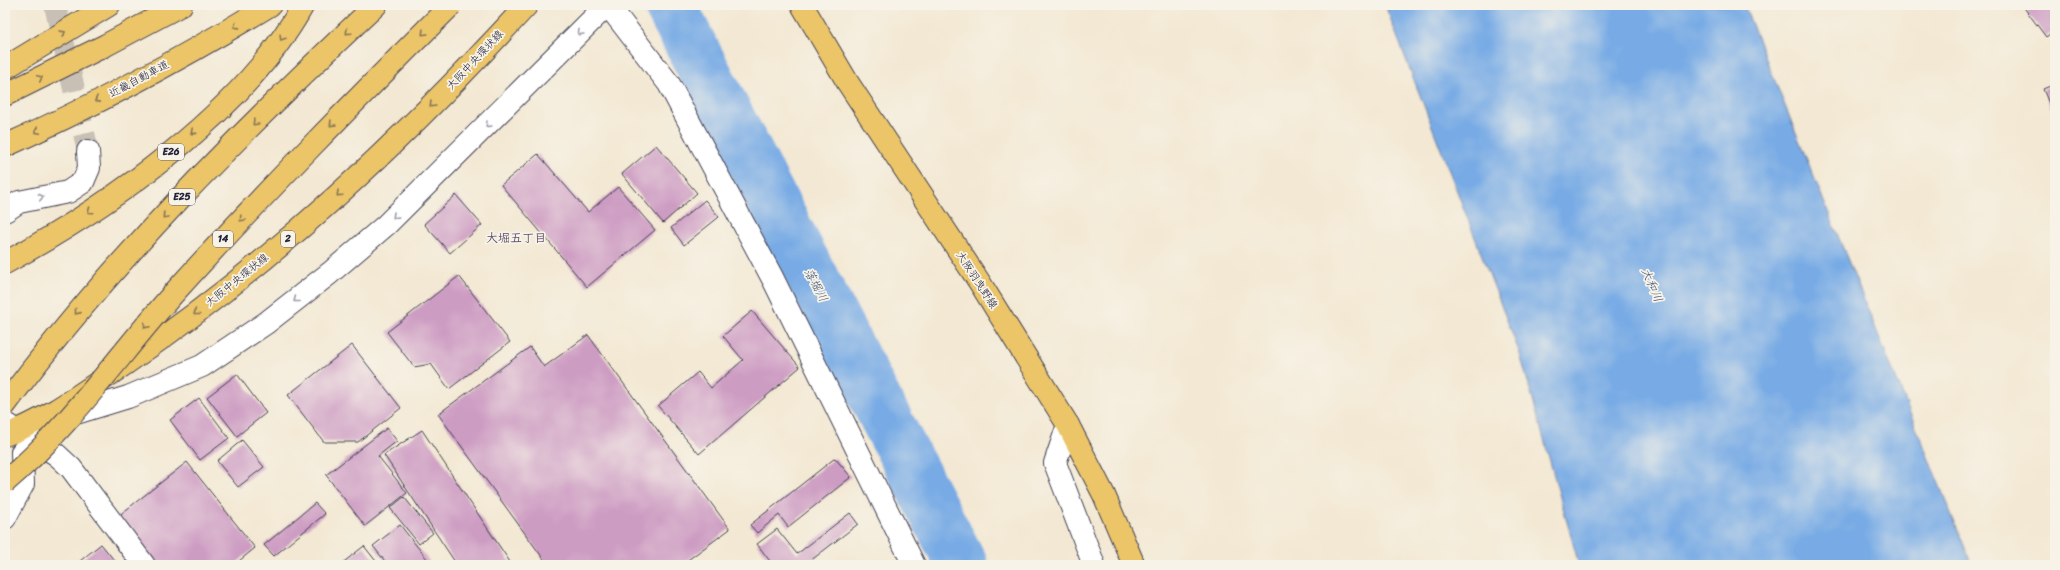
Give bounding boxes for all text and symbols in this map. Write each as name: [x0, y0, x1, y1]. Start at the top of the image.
one-way arrow: [234, 21, 241, 28]
street label: 大阪中央環状線: [442, 25, 508, 95]
one-way arrow: [345, 27, 353, 34]
one-way arrow: [421, 28, 429, 35]
one-way arrow: [577, 28, 585, 36]
one-way arrow: [58, 31, 65, 38]
one-way arrow: [279, 34, 287, 41]
street label: 近畿自動車道: [105, 55, 173, 103]
one-way arrow: [36, 75, 44, 83]
one-way arrow: [94, 96, 102, 103]
one-way arrow: [430, 100, 437, 107]
one-way arrow: [252, 118, 260, 126]
one-way arrow: [329, 119, 337, 127]
one-way arrow: [485, 120, 493, 128]
one-way arrow: [34, 126, 42, 134]
one-way arrow: [191, 128, 198, 135]
road number: E26: [158, 144, 184, 160]
road number: E25: [169, 189, 195, 205]
one-way arrow: [336, 190, 344, 197]
one-way arrow: [38, 193, 44, 201]
one-way arrow: [87, 206, 94, 214]
one-way arrow: [162, 211, 169, 219]
one-way arrow: [392, 211, 400, 219]
one-way arrow: [240, 214, 247, 222]
district label: 大堀五丁目: [486, 227, 546, 249]
road number: 14: [213, 231, 233, 247]
road number: 2: [281, 231, 295, 247]
street label: 大阪羽曳野線: [951, 247, 1003, 313]
street label: 大阪中央環状線: [201, 248, 273, 312]
water label: 落堀川: [798, 264, 834, 306]
water label: 大和川: [1635, 264, 1669, 306]
one-way arrow: [293, 295, 300, 302]
one-way arrow: [75, 307, 82, 315]
one-way arrow: [193, 309, 200, 316]
one-way arrow: [143, 321, 150, 328]

